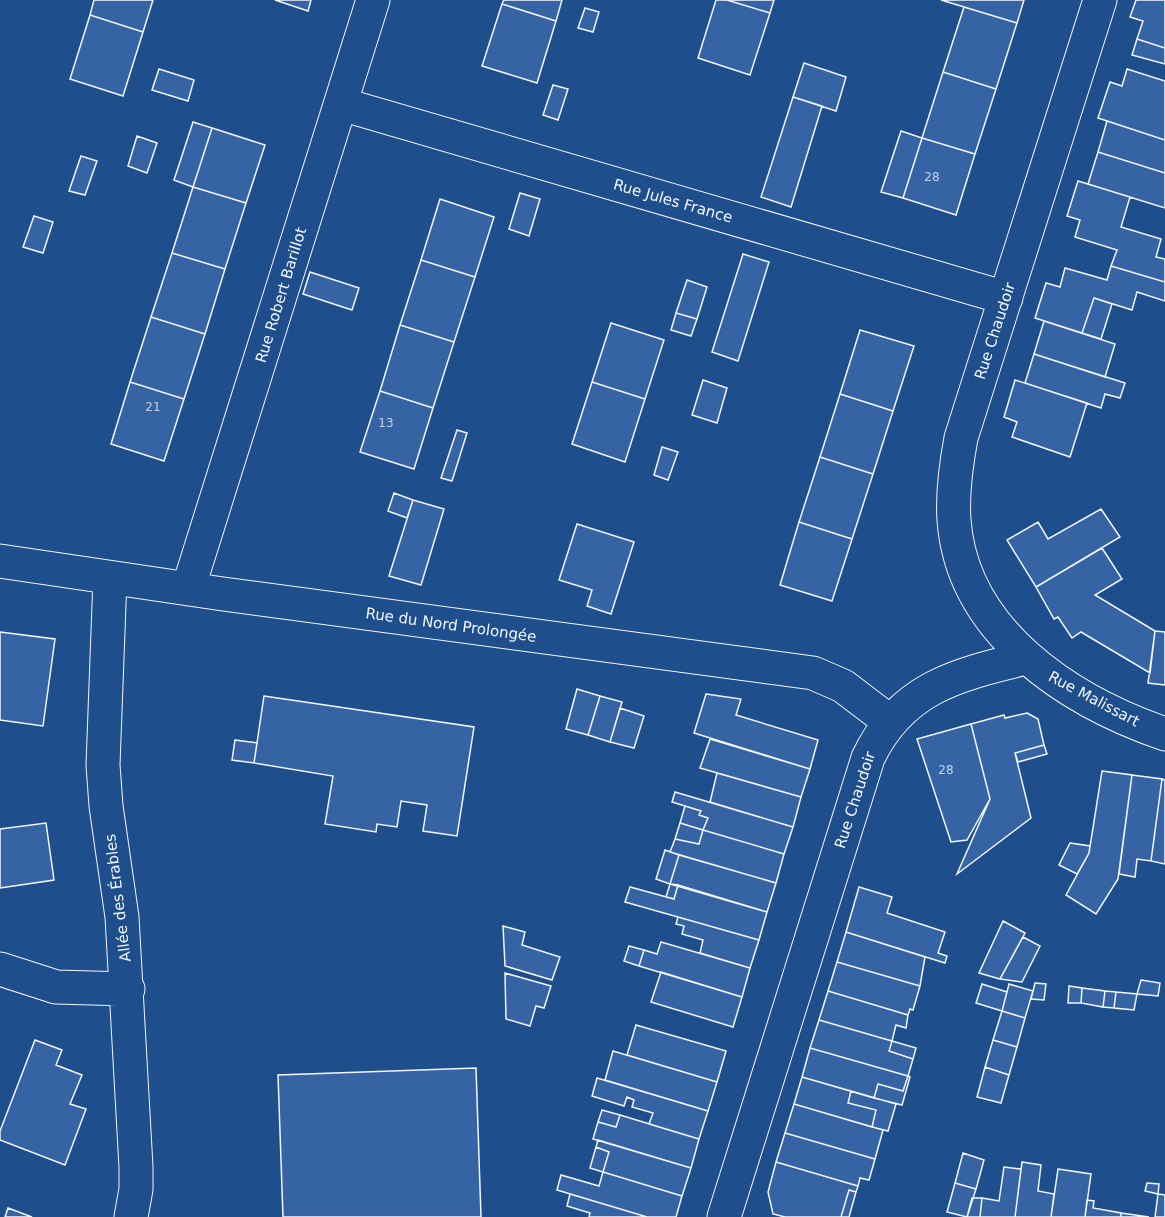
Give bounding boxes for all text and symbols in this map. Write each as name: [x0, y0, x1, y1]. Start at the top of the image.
house number: 28: [924, 170, 940, 184]
street label: Rue Jules France: [611, 175, 735, 227]
street label: Rue Robert Barillot: [252, 225, 310, 365]
street label: Rue Chaudoir: [971, 279, 1019, 382]
house number: 21: [145, 400, 161, 414]
house number: 13: [378, 416, 394, 430]
street label: Rue du Nord Prolongée: [364, 604, 538, 646]
street label: Rue Malissart: [1045, 667, 1143, 731]
street label: Rue Chaudoir: [831, 748, 879, 851]
house number: 28: [938, 763, 954, 777]
street label: Allée des Érables: [100, 833, 135, 963]

